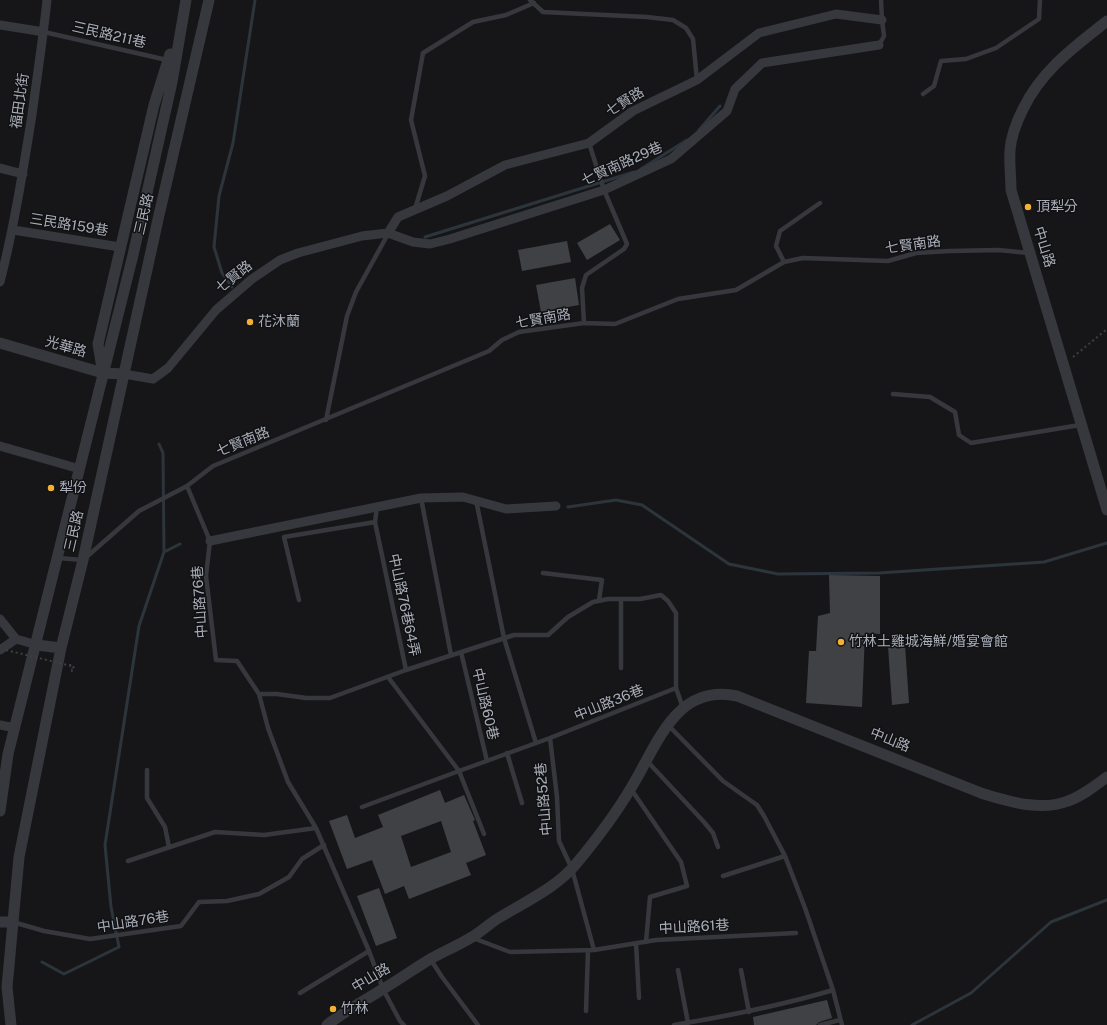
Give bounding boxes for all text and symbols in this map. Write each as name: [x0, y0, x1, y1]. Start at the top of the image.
street label: 三民路211巷: [70, 18, 148, 52]
street label: 福田北街: [8, 72, 32, 130]
street label: 七賢路: [603, 84, 647, 120]
street label: 七賢南路29巷: [579, 139, 665, 189]
street label: 三民路: [131, 192, 157, 236]
place label: 頂犁分: [1036, 199, 1078, 215]
marker: 頂犁分: [1023, 202, 1033, 212]
street label: 三民路159巷: [28, 210, 110, 240]
street label: 中山路: [1030, 224, 1058, 270]
street label: 七賢南路: [884, 233, 942, 257]
street label: 七賢路: [212, 257, 256, 297]
street label: 七賢南路: [514, 306, 572, 332]
place label: 花沐蘭: [258, 314, 300, 330]
marker: 花沐蘭: [245, 317, 255, 327]
street label: 光華路: [43, 333, 89, 361]
street label: 七賢南路: [214, 424, 272, 460]
place label: 犁份: [59, 480, 87, 496]
marker: 犁份: [46, 483, 56, 493]
street label: 三民路: [61, 509, 87, 553]
street label: 中山路76巷64弄: [385, 552, 423, 658]
street label: 中山路76巷: [189, 565, 211, 639]
place label: 竹林土雞城海鮮/婚宴會館: [849, 634, 1008, 650]
marker: 竹林土雞城海鮮/婚宴會館: [836, 637, 846, 647]
street label: 中山路60巷: [469, 666, 501, 742]
street label: 中山路36巷: [572, 681, 646, 725]
street label: 中山路: [867, 724, 913, 756]
street label: 中山路52巷: [532, 762, 556, 836]
street label: 中山路76巷: [96, 908, 170, 936]
street label: 中山路61巷: [658, 917, 730, 937]
street label: 中山路: [349, 960, 393, 996]
place label: 竹林: [341, 1001, 369, 1017]
marker: 竹林: [328, 1004, 338, 1014]

